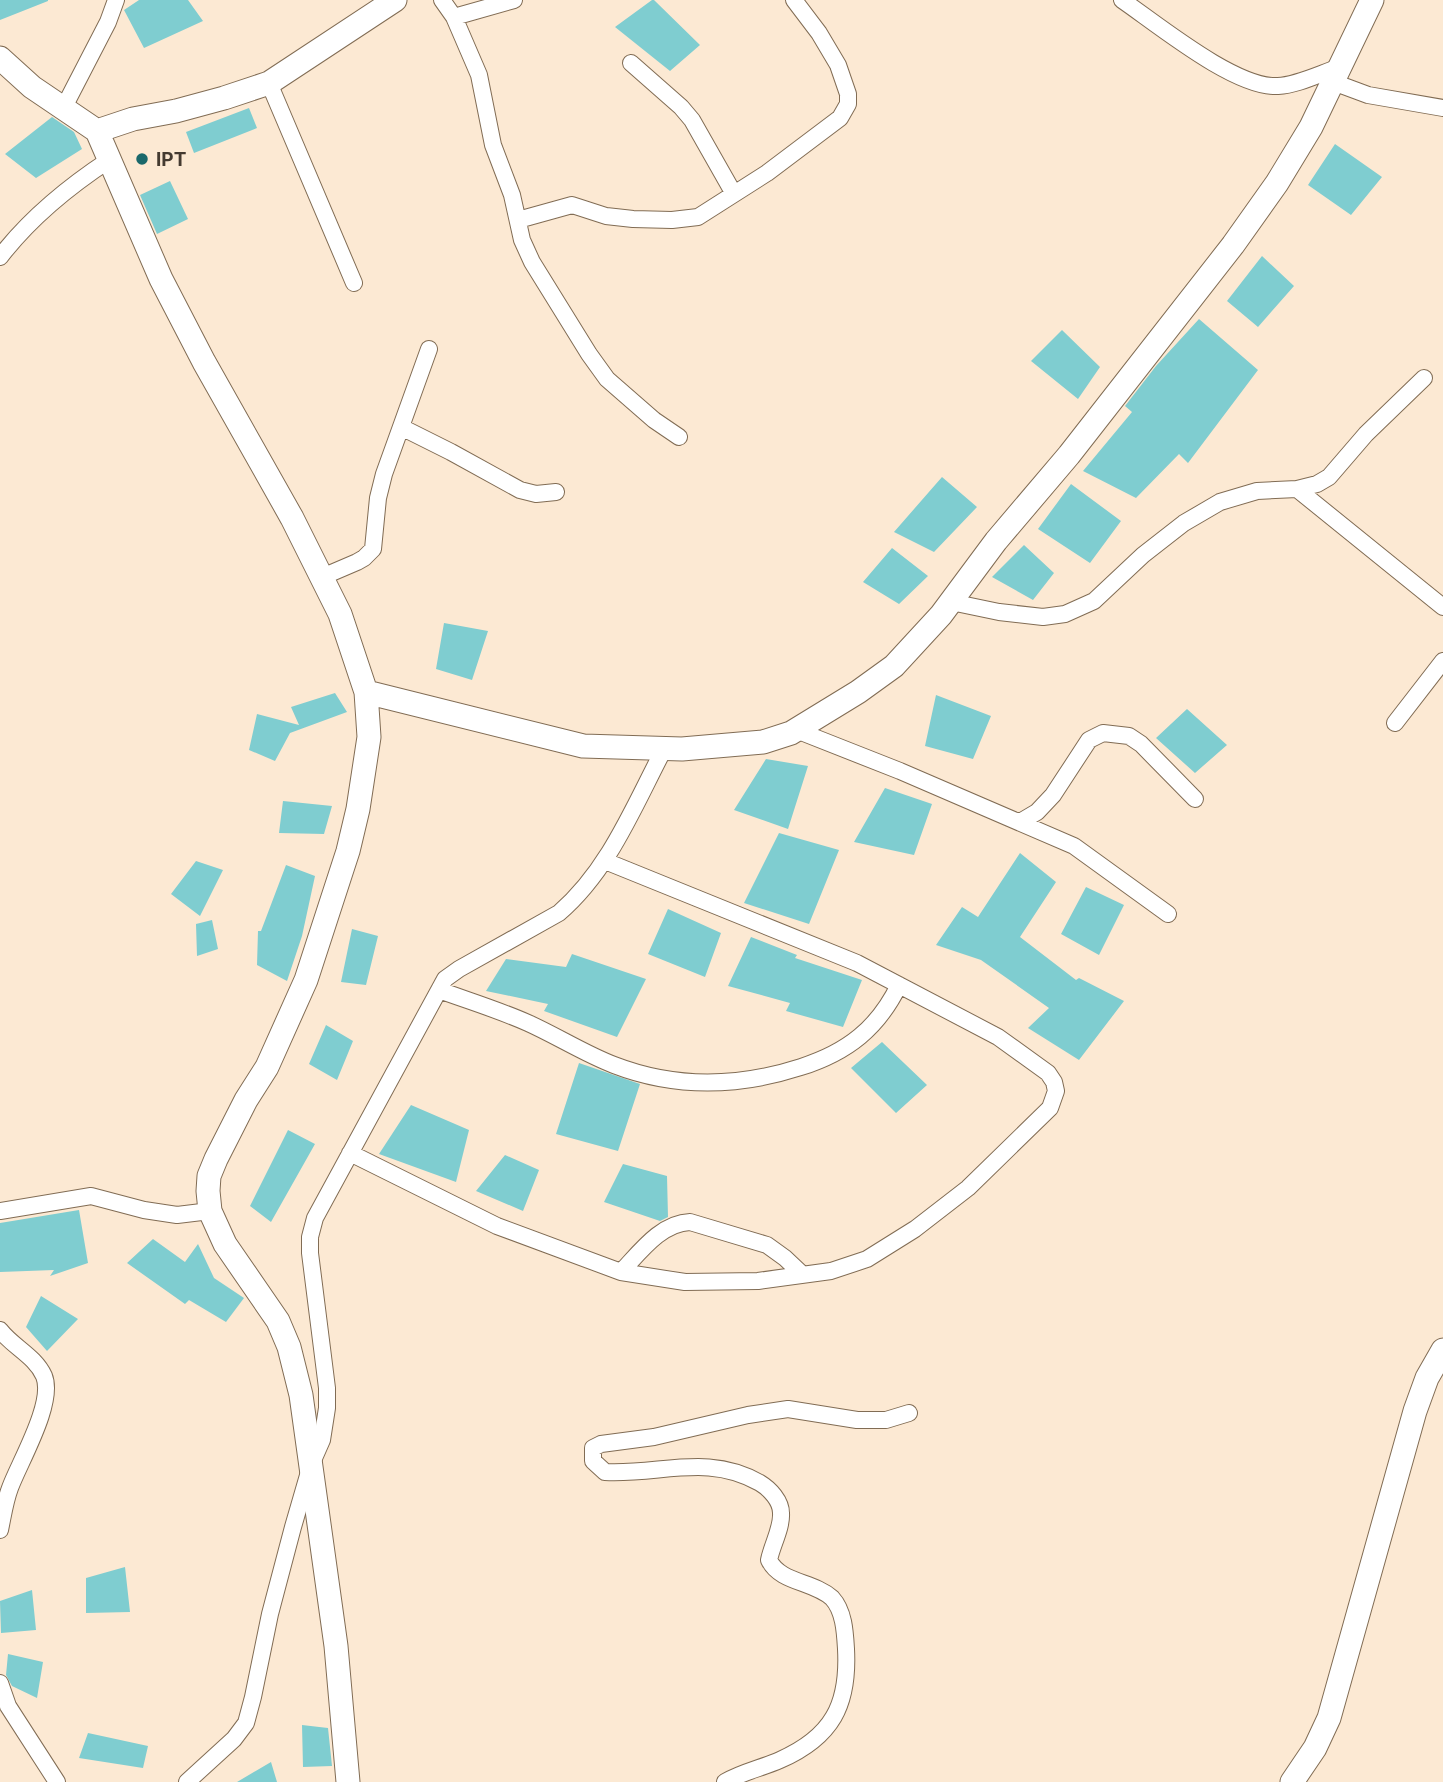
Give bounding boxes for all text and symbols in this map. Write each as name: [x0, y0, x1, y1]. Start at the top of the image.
place label: IPT: [156, 148, 186, 171]
marker: IPT: [134, 151, 150, 167]

